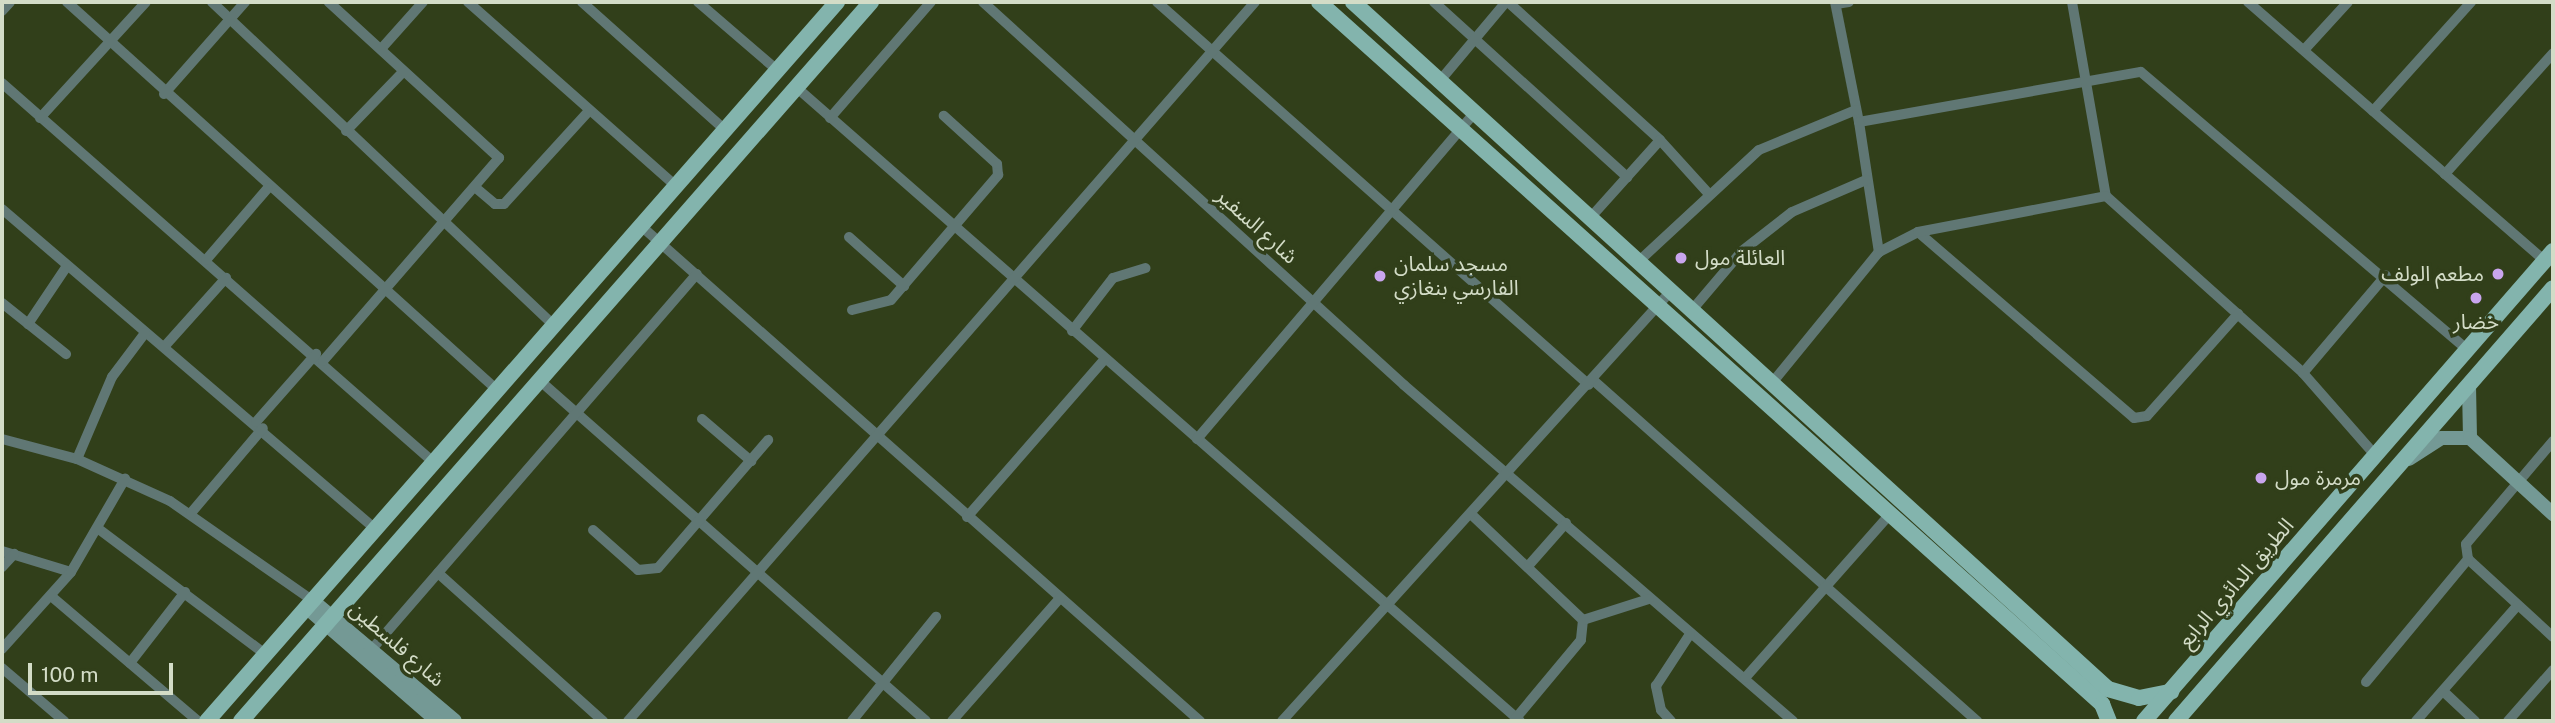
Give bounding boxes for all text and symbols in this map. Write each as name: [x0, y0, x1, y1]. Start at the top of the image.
street label: شارع السفير: [1211, 183, 1303, 269]
place label: العائلة مول: [1695, 245, 1785, 271]
marker: العائلة مول: [1673, 250, 1689, 266]
place label: مسجد سلمان الفارسي بنغازي: [1394, 251, 1519, 301]
place label: مطعم الولف: [2381, 261, 2484, 287]
marker: مطعم الولف: [2490, 266, 2506, 282]
marker: مسجد سلمان الفارسي بنغازي: [1372, 268, 1388, 284]
marker: خضار: [2468, 290, 2484, 306]
place label: خضار: [2453, 309, 2499, 335]
place label: مرمرة مول: [2275, 465, 2361, 491]
marker: مرمرة مول: [2253, 470, 2269, 486]
street label: الطريق الدائري الرابع: [2173, 513, 2299, 653]
street label: شارع فلسطين: [344, 596, 450, 692]
scale bar: [32, 650, 177, 694]
text: 100 m: [41, 662, 98, 687]

